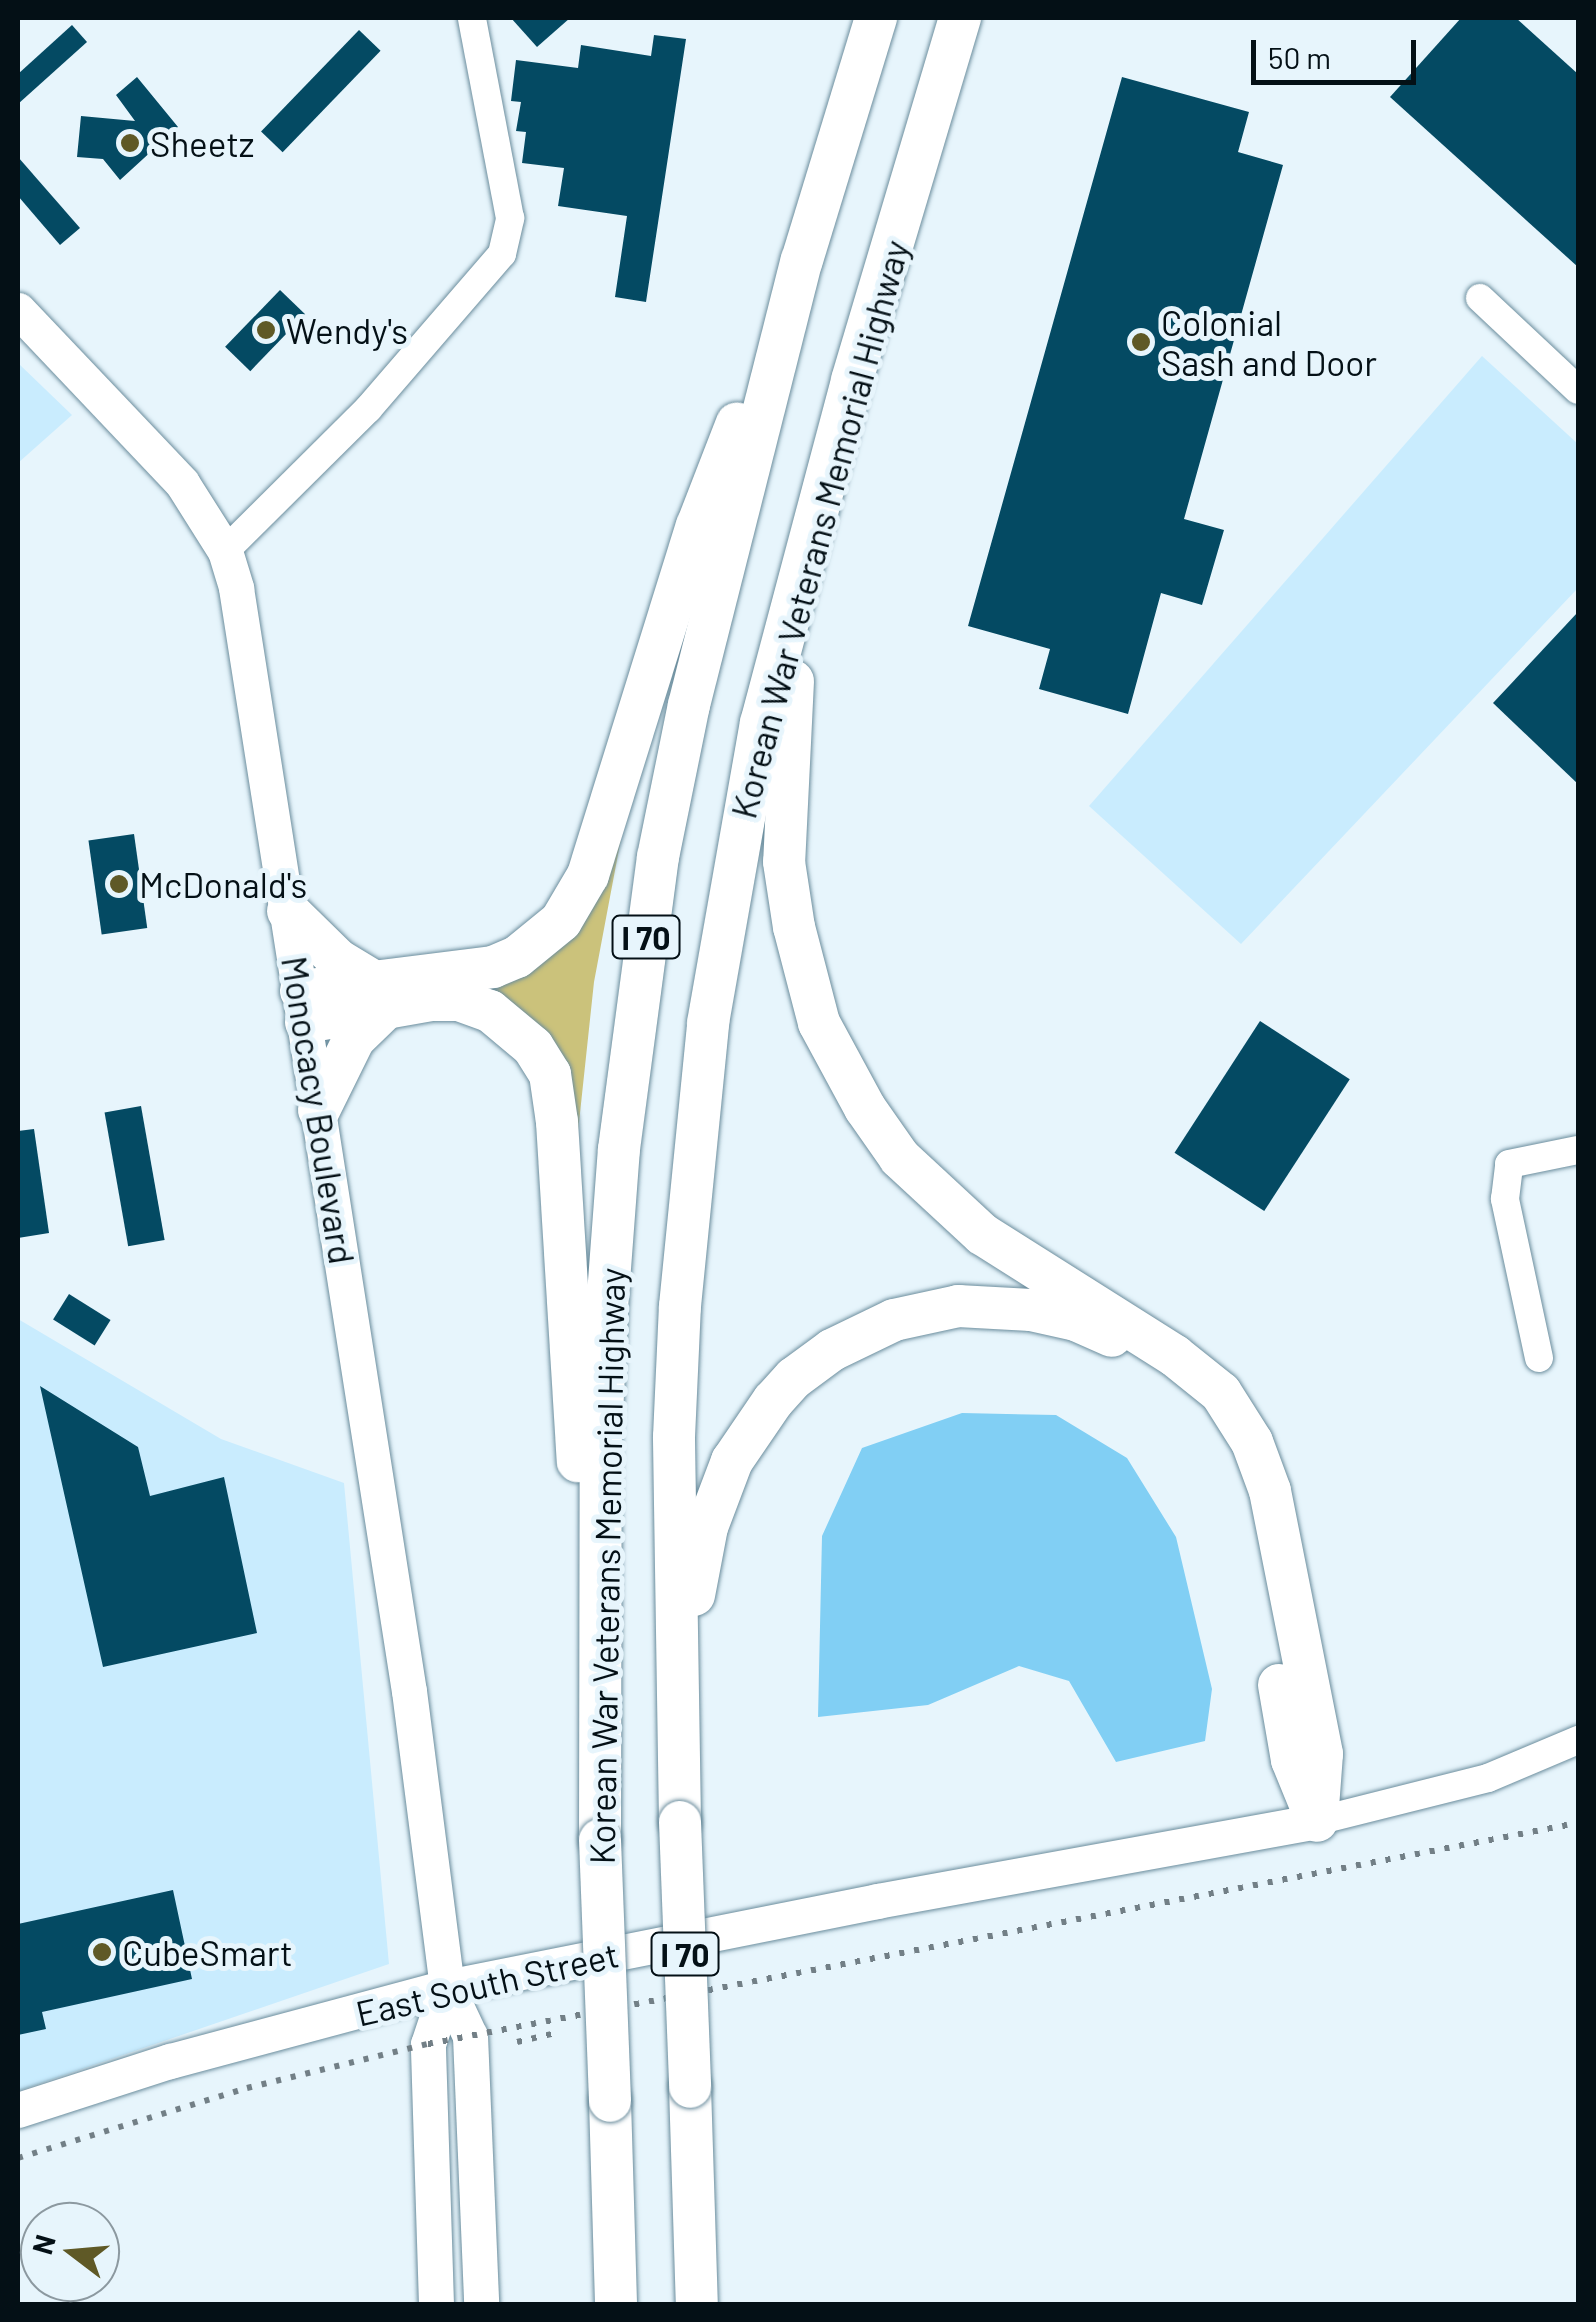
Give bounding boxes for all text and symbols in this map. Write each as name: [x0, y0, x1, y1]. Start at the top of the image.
scale bar: [1256, 20, 1421, 82]
text: 50 m: [1268, 39, 1331, 75]
place label: Sheetz: [150, 122, 254, 164]
marker: Sheetz: [119, 132, 141, 154]
street label: Korean War Veterans Memorial Highway: [722, 235, 916, 823]
place label: Colonial Sash and Door: [1161, 301, 1377, 383]
place label: Wendy's: [286, 309, 408, 351]
marker: Wendy's: [255, 319, 277, 341]
marker: Colonial Sash and Door: [1130, 331, 1152, 353]
place label: McDonald's: [139, 863, 307, 905]
marker: McDonald's: [108, 873, 130, 895]
road number: I 70: [611, 910, 681, 964]
street label: Monocacy Boulevard: [274, 953, 364, 1267]
street label: Korean War Veterans Memorial Highway: [580, 1267, 632, 1865]
road number: I 70: [650, 1927, 720, 1981]
place label: CubeSmart: [122, 1931, 293, 1973]
street label: East South Street: [352, 1932, 622, 2034]
marker: CubeSmart: [91, 1941, 113, 1963]
north arrow: [20, 2202, 120, 2302]
text: N: [24, 2231, 62, 2258]

